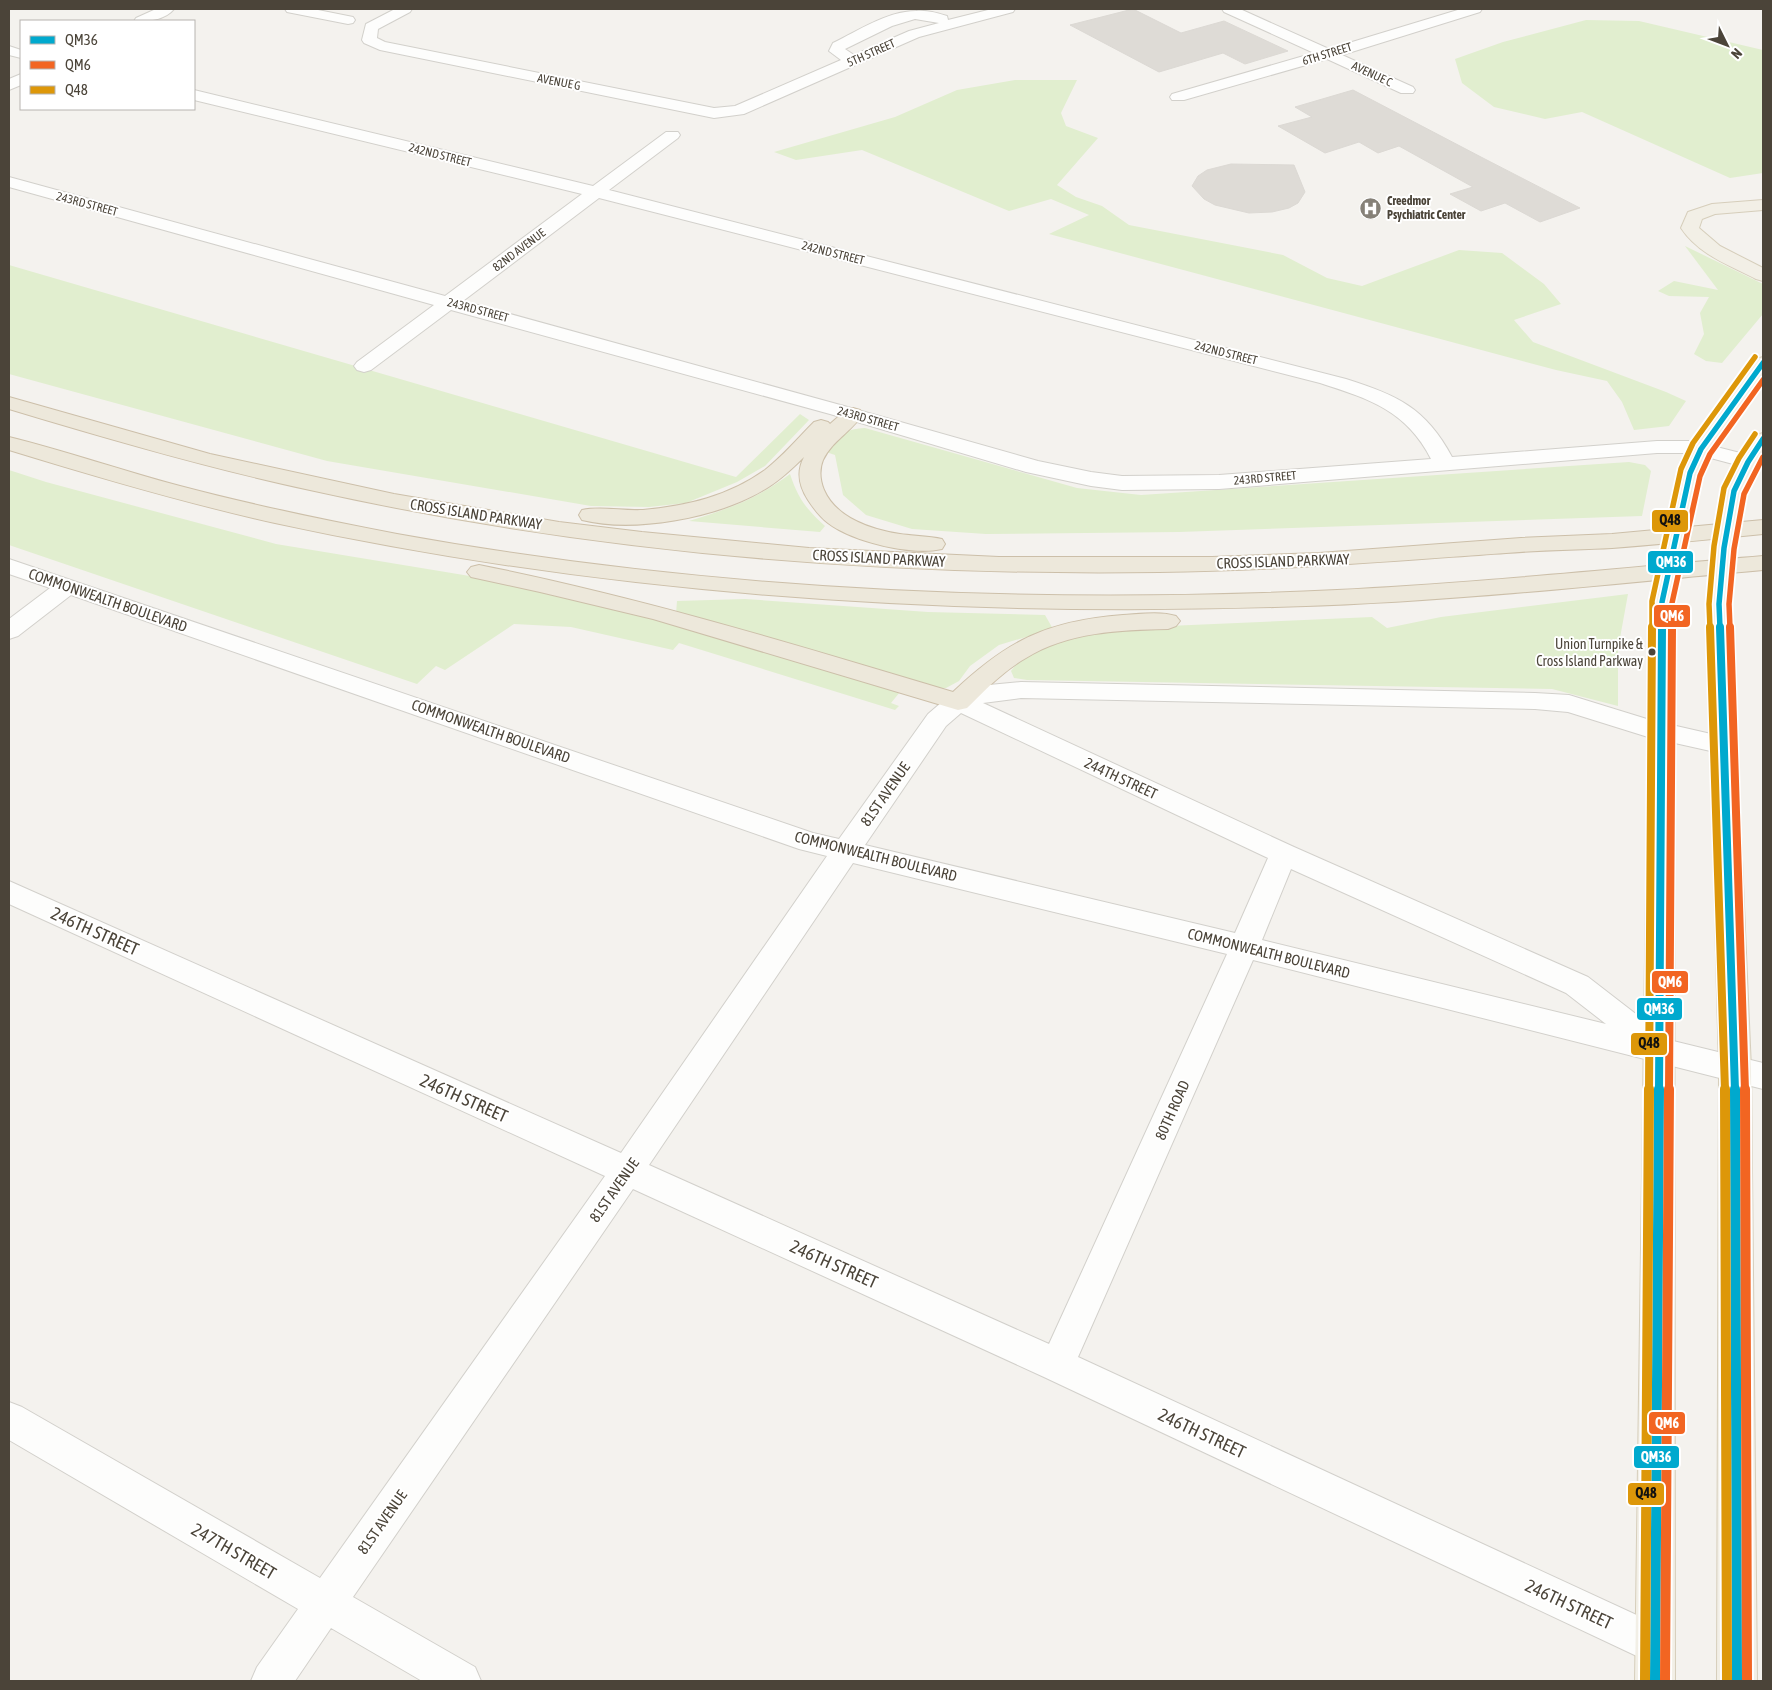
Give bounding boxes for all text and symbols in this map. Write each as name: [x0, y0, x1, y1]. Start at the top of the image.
legend: [20, 20, 195, 110]
north arrow: [1702, 20, 1752, 70]
text: QM36: [65, 31, 98, 48]
street label: 5TH STREET: [845, 36, 898, 70]
street label: 6TH STREET: [1300, 40, 1354, 68]
text: N: [1728, 45, 1745, 62]
text: QM6: [65, 56, 91, 73]
street label: AVENUE C: [1350, 59, 1395, 90]
street label: AVENUE G: [536, 71, 582, 93]
text: Q48: [65, 81, 88, 98]
street label: 242ND STREET: [407, 140, 474, 170]
street label: 243RD STREET: [55, 189, 120, 219]
place label: Creedmor Psychiatric Center: [1387, 194, 1466, 222]
hospital icon: Creedmor Psychiatric Center: [1359, 196, 1383, 220]
street label: 82ND AVENUE: [490, 226, 548, 274]
street label: 242ND STREET: [800, 238, 867, 268]
street label: 243RD STREET: [446, 295, 511, 325]
street label: 242ND STREET: [1193, 338, 1260, 368]
street label: 243RD STREET: [836, 404, 901, 435]
street label: 243RD STREET: [1233, 468, 1298, 488]
street label: CROSS ISLAND PARKWAY: [409, 495, 543, 533]
line badge: Q48: [1651, 509, 1689, 533]
text: Q48: [1659, 512, 1681, 528]
street label: CROSS ISLAND PARKWAY: [812, 546, 946, 570]
street label: CROSS ISLAND PARKWAY: [1216, 550, 1350, 572]
line badge: QM36: [1647, 550, 1694, 574]
text: QM36: [1656, 554, 1687, 570]
street label: COMMONWEALTH BOULEVARD: [26, 565, 190, 635]
line badge: QM6: [1653, 604, 1691, 628]
text: QM6: [1660, 608, 1684, 624]
place label: Union Turnpike & Cross Island Parkway: [1536, 636, 1644, 669]
marker: Union Turnpike & Cross Island Parkway: [1647, 647, 1657, 657]
street label: COMMONWEALTH BOULEVARD: [409, 696, 573, 766]
street label: 244TH STREET: [1082, 754, 1160, 802]
street label: 81ST AVENUE: [857, 758, 914, 829]
street label: COMMONWEALTH BOULEVARD: [793, 828, 959, 884]
street label: 246TH STREET: [48, 902, 142, 960]
street label: COMMONWEALTH BOULEVARD: [1186, 925, 1352, 981]
line badge: QM6: [1651, 970, 1689, 994]
text: QM6: [1658, 974, 1682, 990]
line badge: QM36: [1636, 997, 1683, 1021]
text: QM36: [1644, 1001, 1675, 1017]
line badge: Q48: [1630, 1032, 1668, 1056]
text: Q48: [1638, 1035, 1660, 1051]
street label: 246TH STREET: [417, 1069, 511, 1127]
street label: 80TH ROAD: [1151, 1078, 1193, 1142]
street label: 81ST AVENUE: [586, 1154, 643, 1225]
street label: 246TH STREET: [787, 1235, 881, 1293]
street label: 246TH STREET: [1155, 1404, 1249, 1462]
line badge: QM6: [1648, 1411, 1686, 1435]
text: QM6: [1655, 1415, 1679, 1431]
line badge: QM36: [1633, 1445, 1680, 1469]
text: QM36: [1641, 1449, 1672, 1465]
line badge: Q48: [1627, 1482, 1665, 1506]
text: Q48: [1635, 1485, 1657, 1501]
street label: 81ST AVENUE: [354, 1486, 411, 1557]
street label: 247TH STREET: [188, 1518, 280, 1584]
street label: 246TH STREET: [1522, 1575, 1616, 1633]

